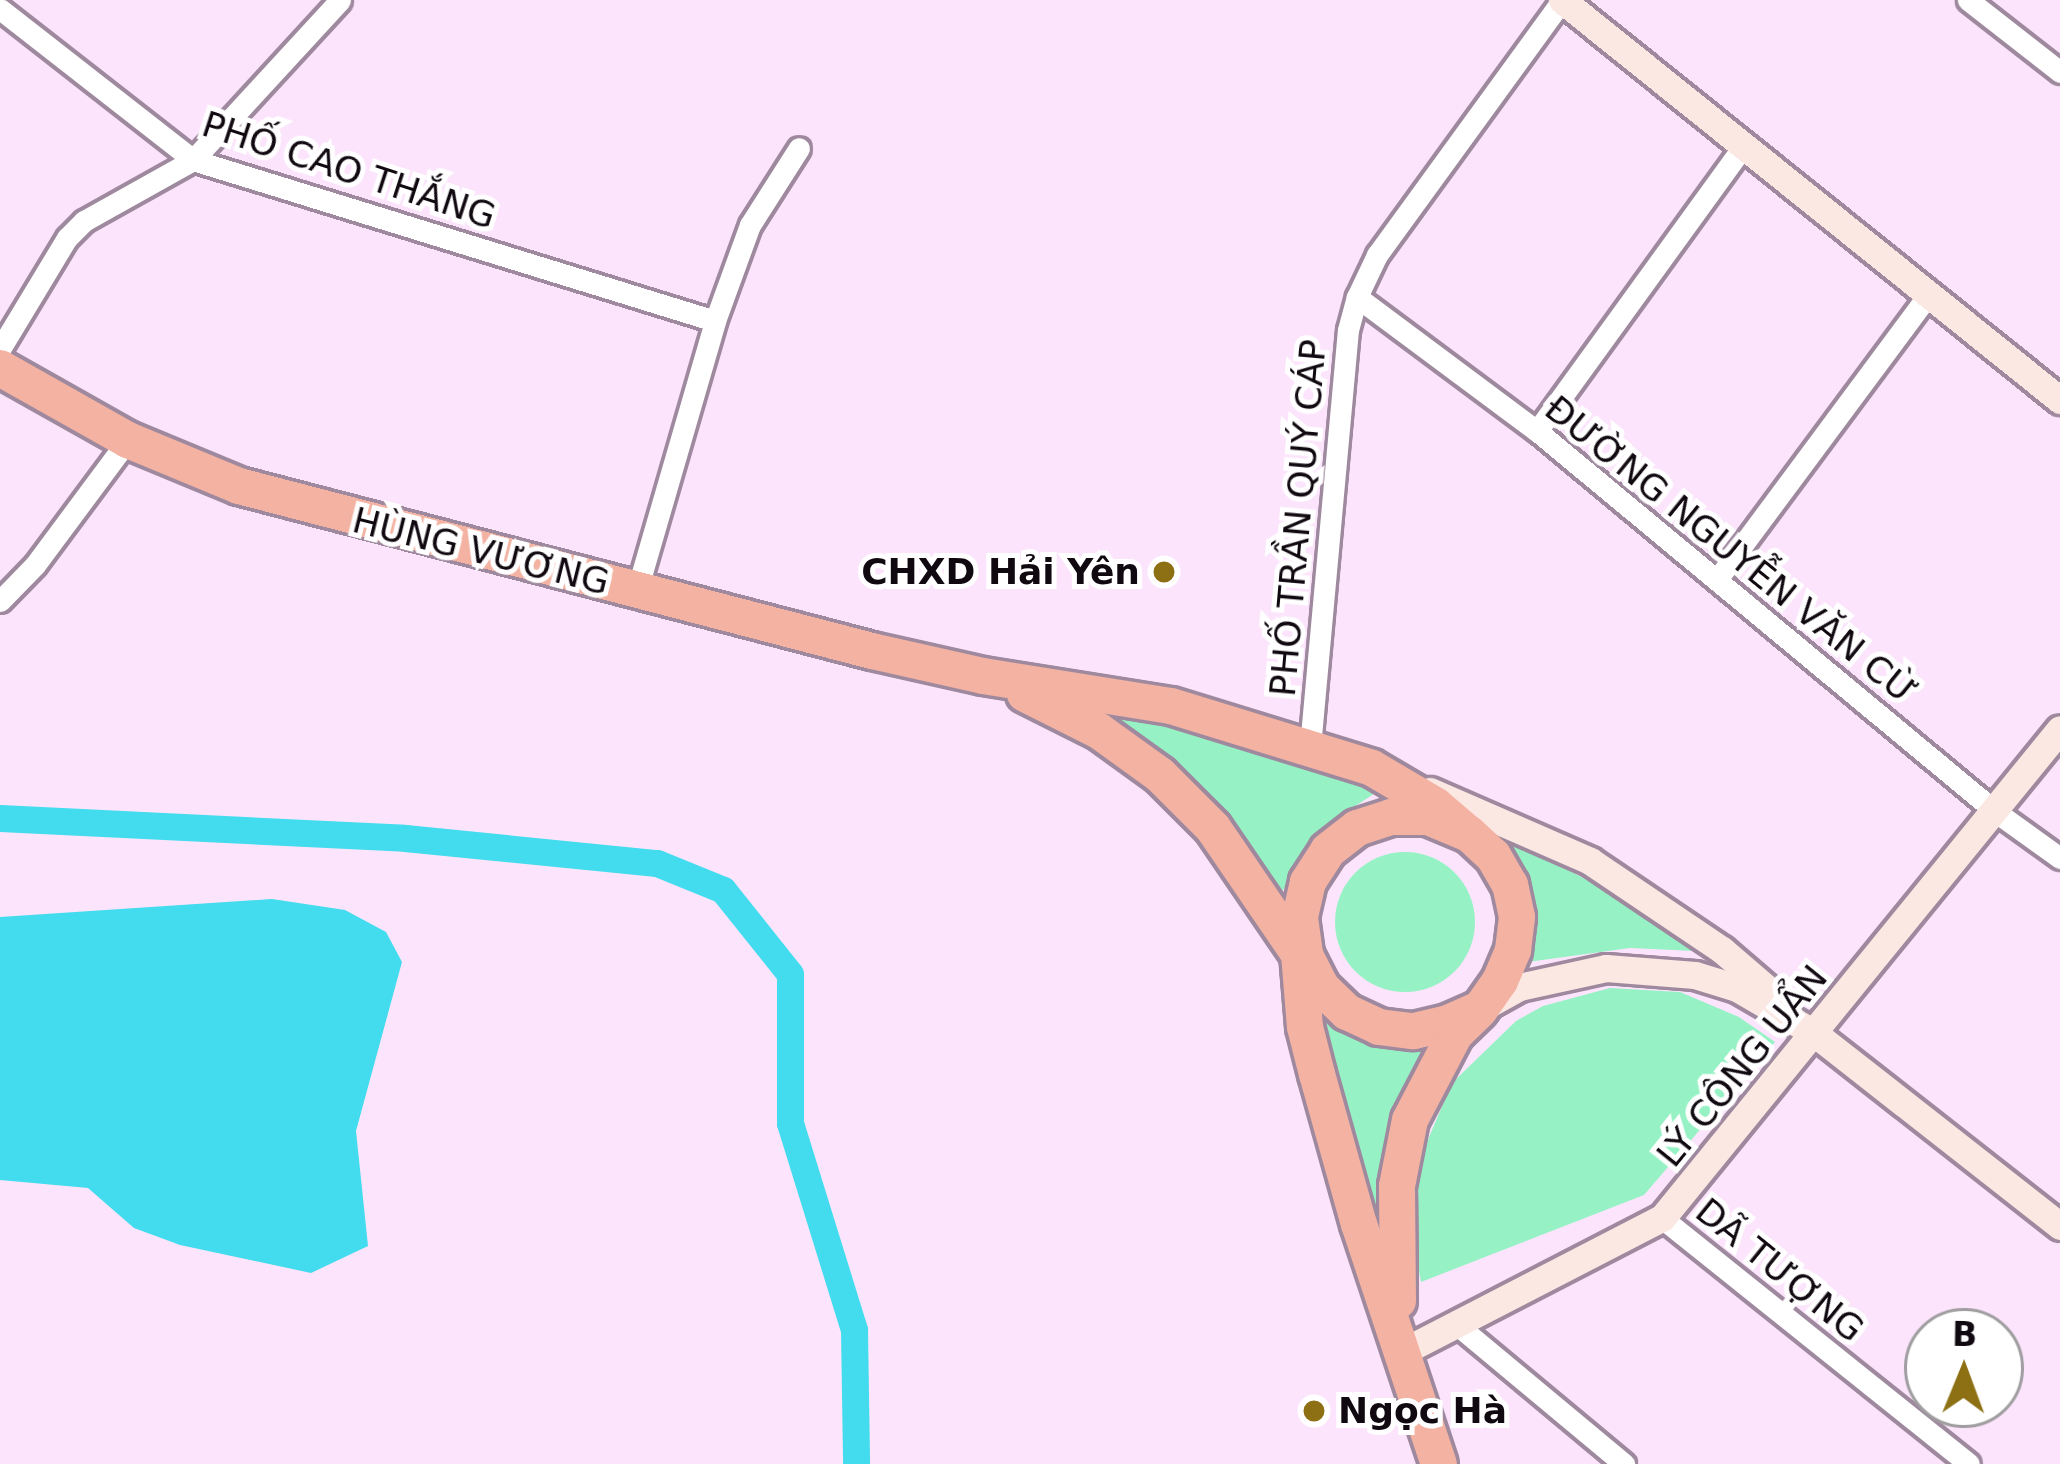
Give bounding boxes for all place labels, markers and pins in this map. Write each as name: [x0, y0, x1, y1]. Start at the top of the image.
place label: CHXD Hải Yên: [861, 550, 1140, 594]
marker: CHXD Hải Yên: [1151, 559, 1177, 585]
place label: Ngọc Hà: [1338, 1389, 1507, 1433]
marker: Ngọc Hà: [1301, 1398, 1327, 1424]

